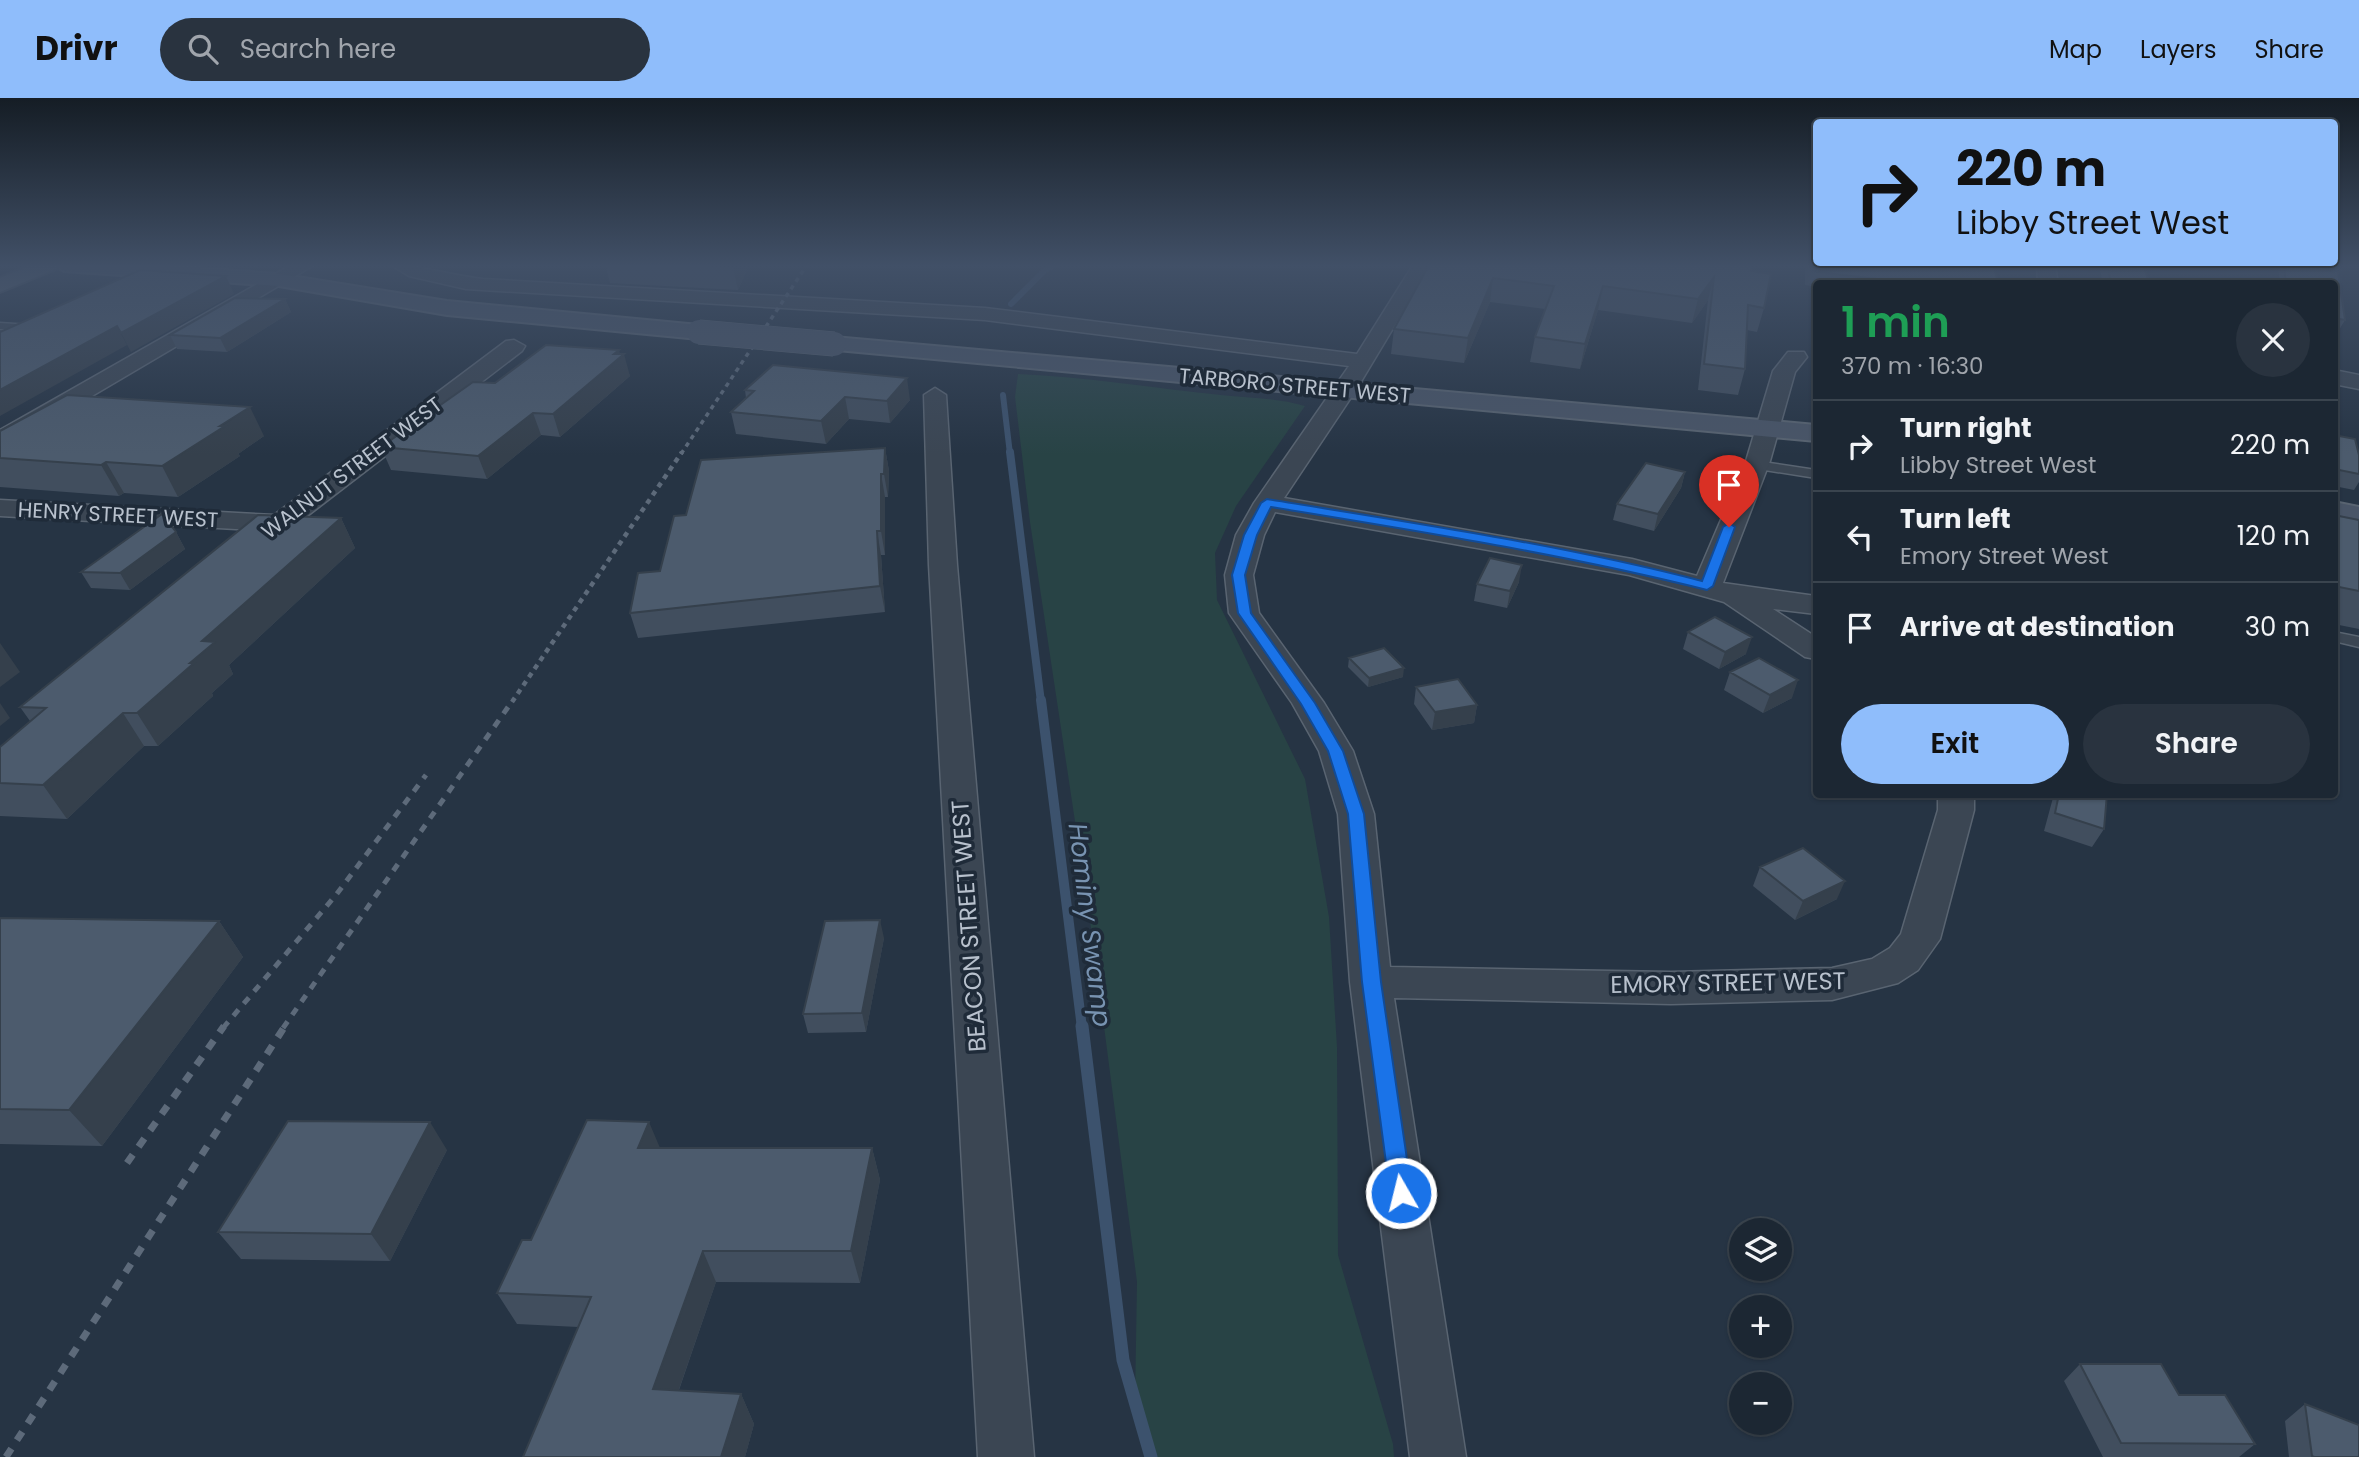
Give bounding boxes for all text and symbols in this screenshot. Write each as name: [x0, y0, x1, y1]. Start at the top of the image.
search box: [160, 18, 650, 81]
text: Drivr: [35, 25, 118, 72]
icon: search: [184, 30, 222, 68]
text: Search here: [240, 31, 396, 67]
text: Map: [2049, 33, 2102, 66]
text: Layers: [2140, 33, 2216, 66]
text: Share: [2254, 33, 2324, 66]
text: 220 m: [1956, 135, 2106, 203]
icon: right: [1841, 147, 1932, 238]
text: Libby Street West: [1956, 200, 2229, 245]
text: 1 min: [1841, 293, 1950, 352]
button: close: [2236, 303, 2310, 377]
text: 370 m · 16:30: [1841, 350, 1983, 382]
street label: TARBORO STREET WEST: [1178, 361, 1412, 410]
street label: WALNUT STREET WEST: [255, 390, 448, 545]
text: Turn right: [1900, 410, 2032, 446]
icon: right: [1841, 427, 1879, 465]
text: 220 m: [2230, 427, 2310, 463]
text: Libby Street West: [1900, 449, 2096, 481]
pin: [1699, 455, 1759, 527]
icon: arrive: [1710, 466, 1748, 504]
street label: HENRY STREET WEST: [17, 495, 219, 534]
text: Turn left: [1900, 501, 2011, 537]
icon: left: [1841, 518, 1879, 556]
text: 120 m: [2237, 518, 2310, 554]
text: Emory Street West: [1900, 540, 2108, 572]
icon: arrive: [1841, 609, 1879, 647]
text: Arrive at destination: [1900, 609, 2175, 645]
text: 30 m: [2245, 609, 2310, 645]
button: Exit: [1841, 704, 2069, 784]
button: Share: [2083, 704, 2310, 784]
street label: BEACON STREET WEST: [943, 799, 994, 1053]
water label: Hominy Swamp: [1060, 821, 1120, 1029]
street label: EMORY STREET WEST: [1610, 964, 1846, 1001]
position arrow: [1364, 1156, 1438, 1230]
map controls: [1729, 1218, 1792, 1435]
button: layers: [1729, 1218, 1792, 1281]
button: +: [1729, 1295, 1792, 1358]
button: −: [1729, 1372, 1792, 1435]

